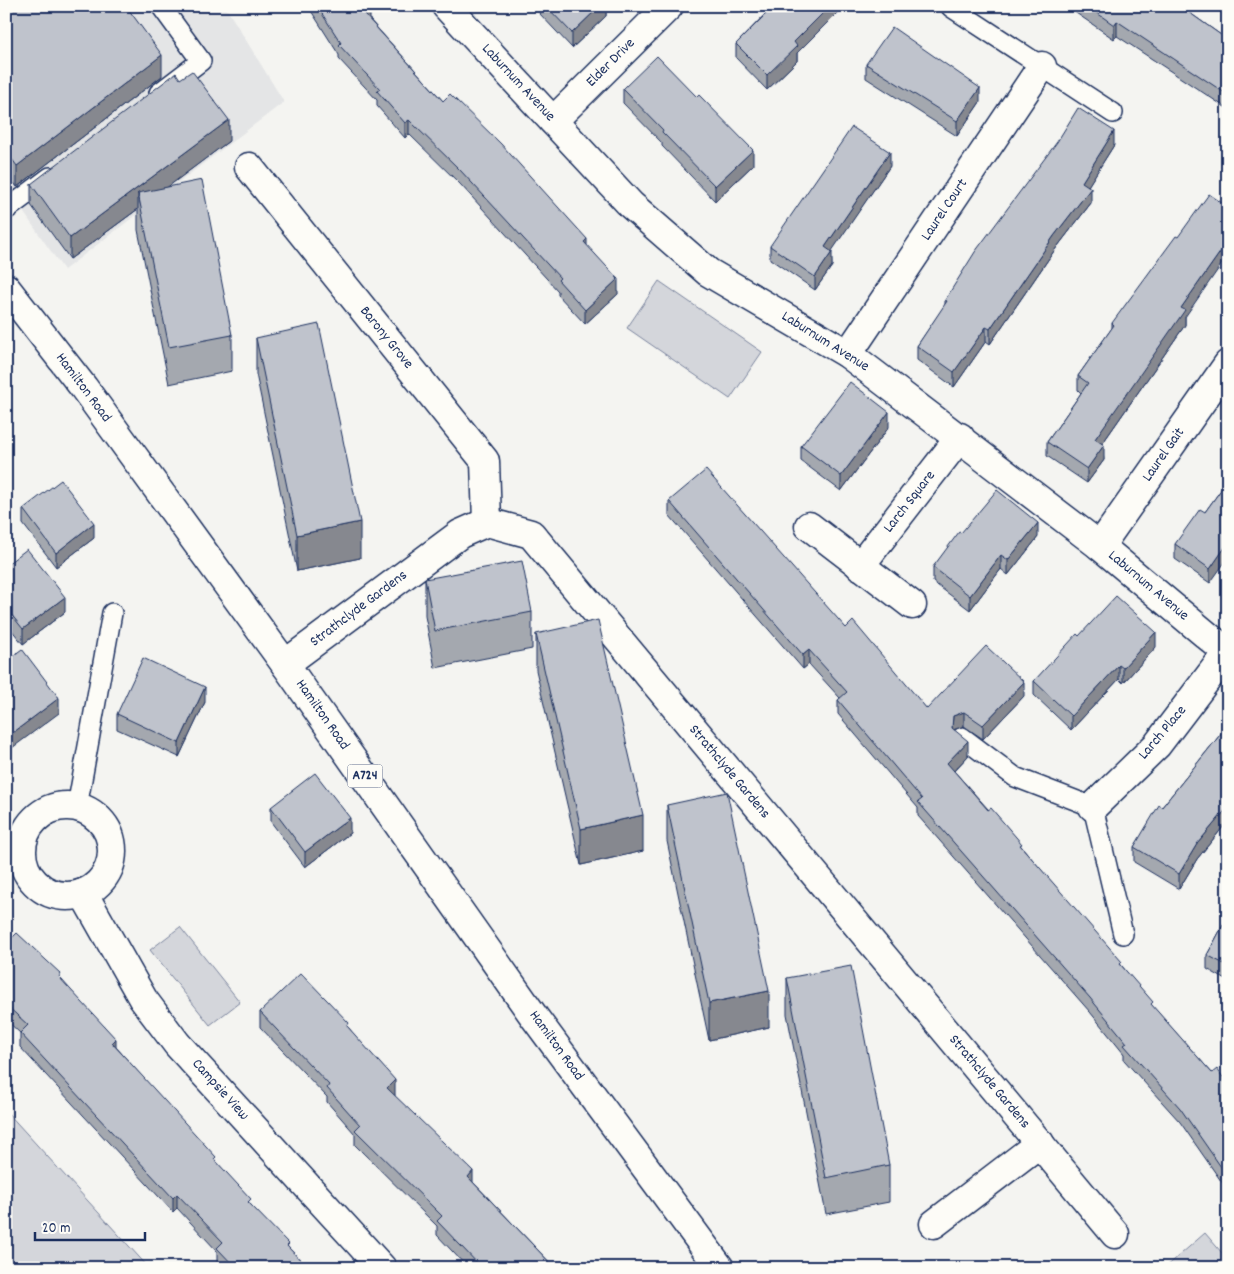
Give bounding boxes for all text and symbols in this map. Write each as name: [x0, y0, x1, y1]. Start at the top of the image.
street label: Elder Drive: [581, 33, 641, 93]
street label: Laburnum Avenue: [476, 39, 560, 127]
street label: Laurel Court: [916, 174, 974, 245]
street label: Barony Grove: [354, 302, 419, 375]
street label: Laburnum Avenue: [777, 306, 874, 378]
street label: Hamilton Road: [50, 349, 116, 427]
street label: Laurel Gait: [1137, 423, 1191, 487]
street label: Larch Square: [879, 466, 942, 538]
street label: Laburnum Avenue: [1103, 545, 1194, 627]
street label: Strathclyde Gardens: [306, 565, 412, 653]
street label: Hamilton Road: [289, 675, 355, 755]
street label: Larch Place: [1134, 701, 1193, 765]
street label: Strathclyde Gardens: [683, 720, 775, 824]
road number: A724: [348, 764, 382, 788]
street label: Hamilton Road: [523, 1006, 589, 1086]
street label: Strathclyde Gardens: [943, 1030, 1035, 1134]
street label: Campsie View: [186, 1054, 254, 1126]
scale bar: [35, 1209, 145, 1241]
text: 20 m: [42, 1218, 70, 1240]

